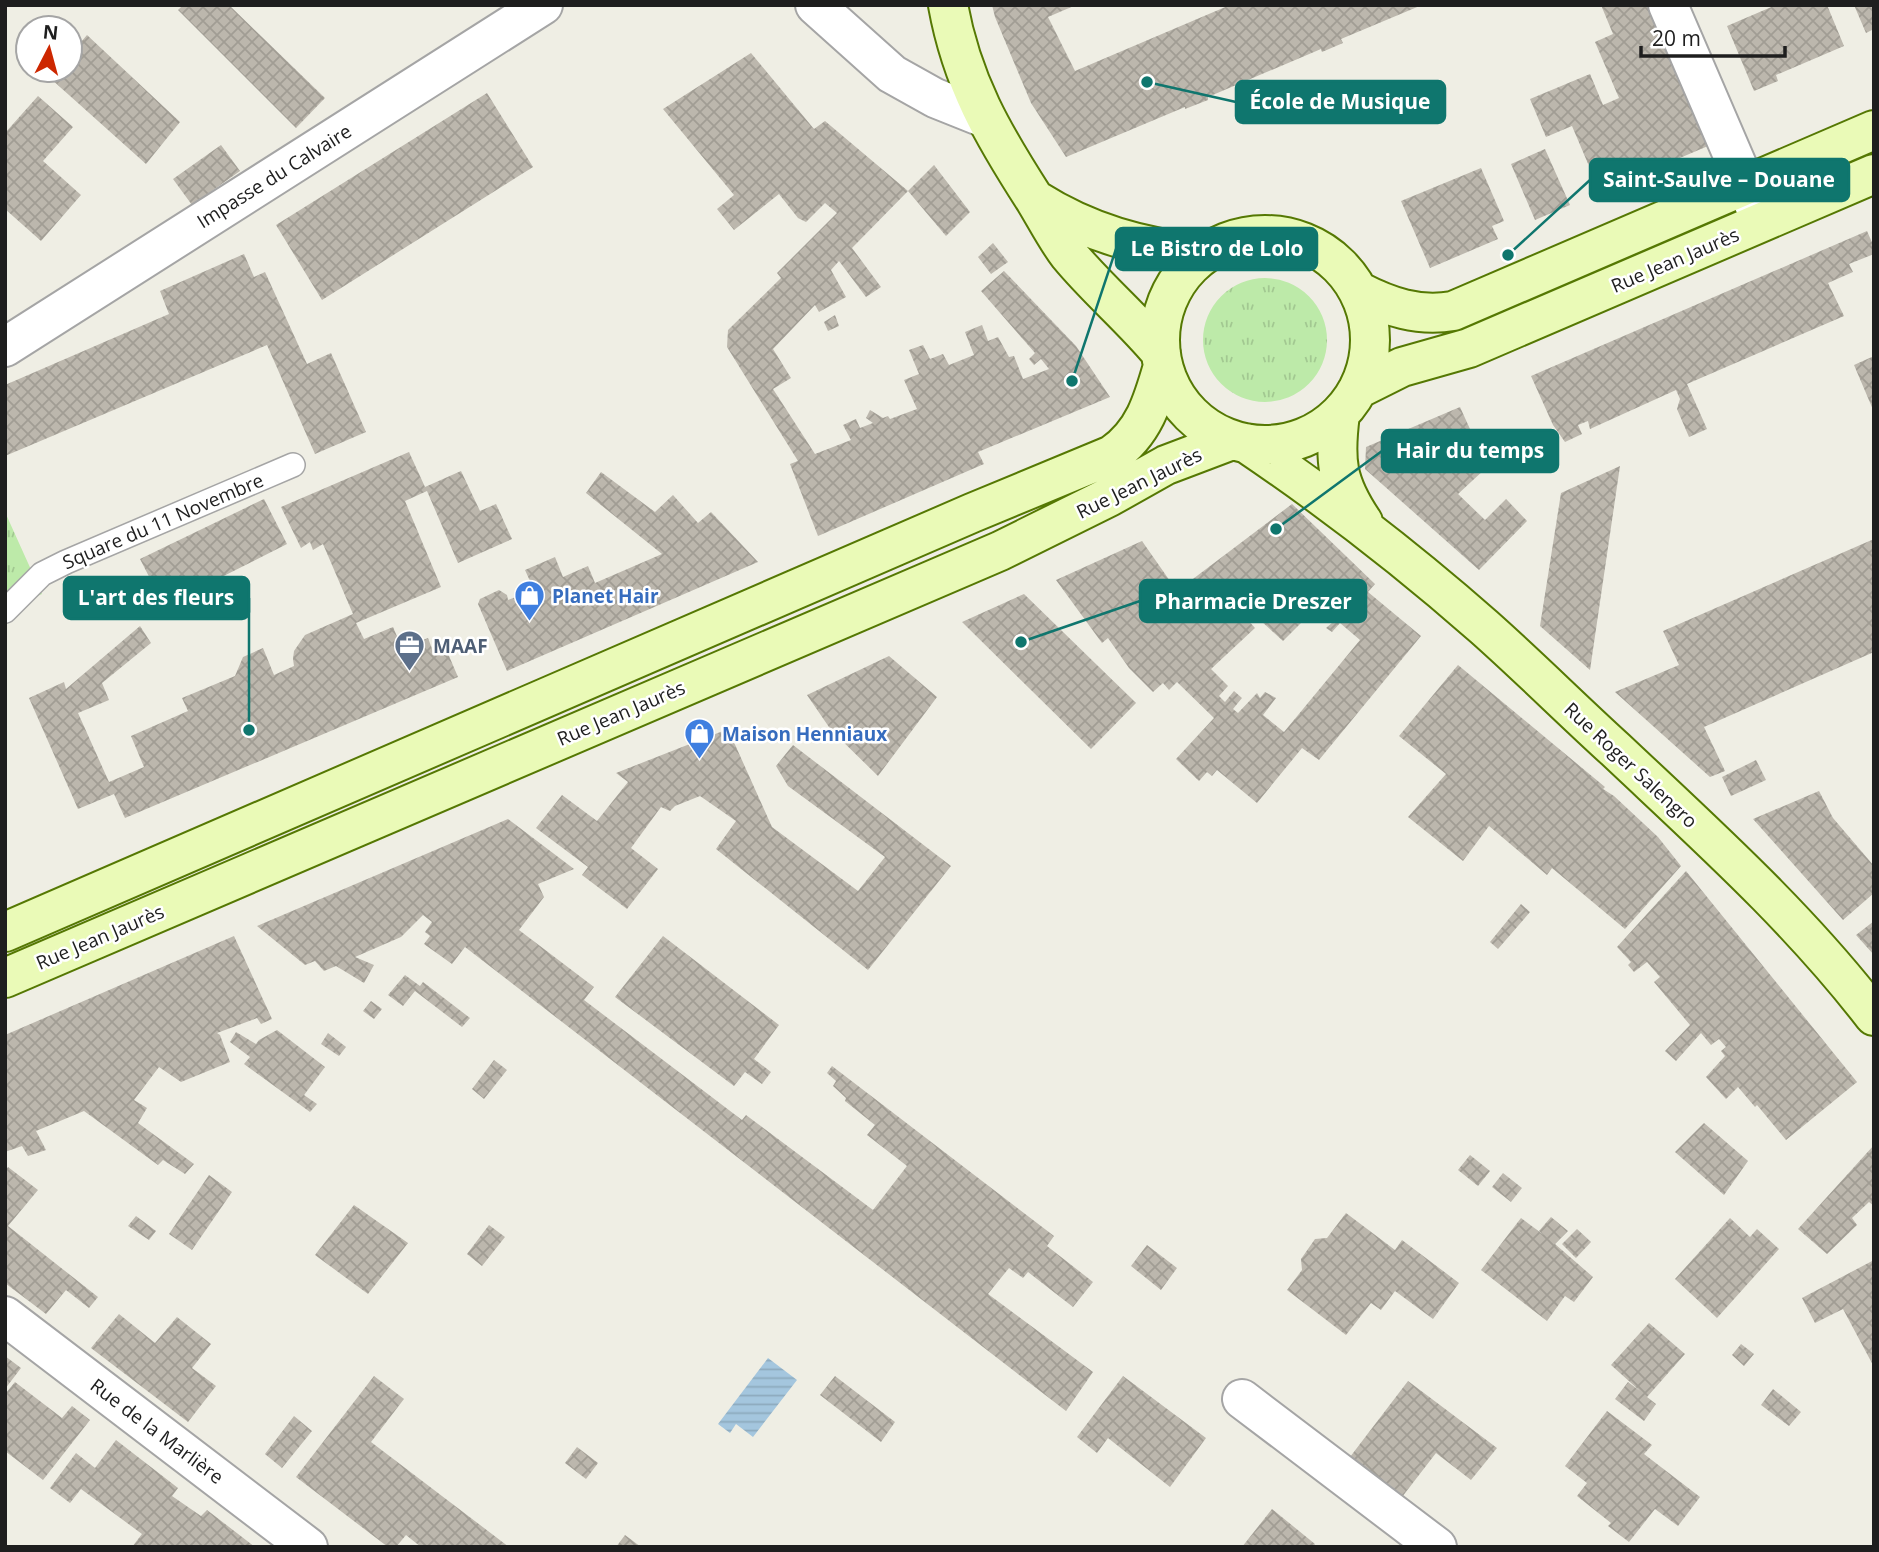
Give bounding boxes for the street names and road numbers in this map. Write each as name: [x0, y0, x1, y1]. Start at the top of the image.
street label: Impasse du Calvaire: [192, 118, 356, 234]
street label: Rue Jean Jaurès: [1607, 221, 1743, 299]
street label: Rue Jean Jaurès: [1072, 441, 1206, 525]
street label: Square du 11 Novembre: [58, 467, 268, 575]
street label: Rue Jean Jaurès: [553, 674, 689, 752]
street label: Rue Roger Salengro: [1559, 696, 1703, 834]
street label: Rue Jean Jaurès: [32, 898, 168, 976]
street label: Rue de la Marlière: [85, 1372, 229, 1490]

